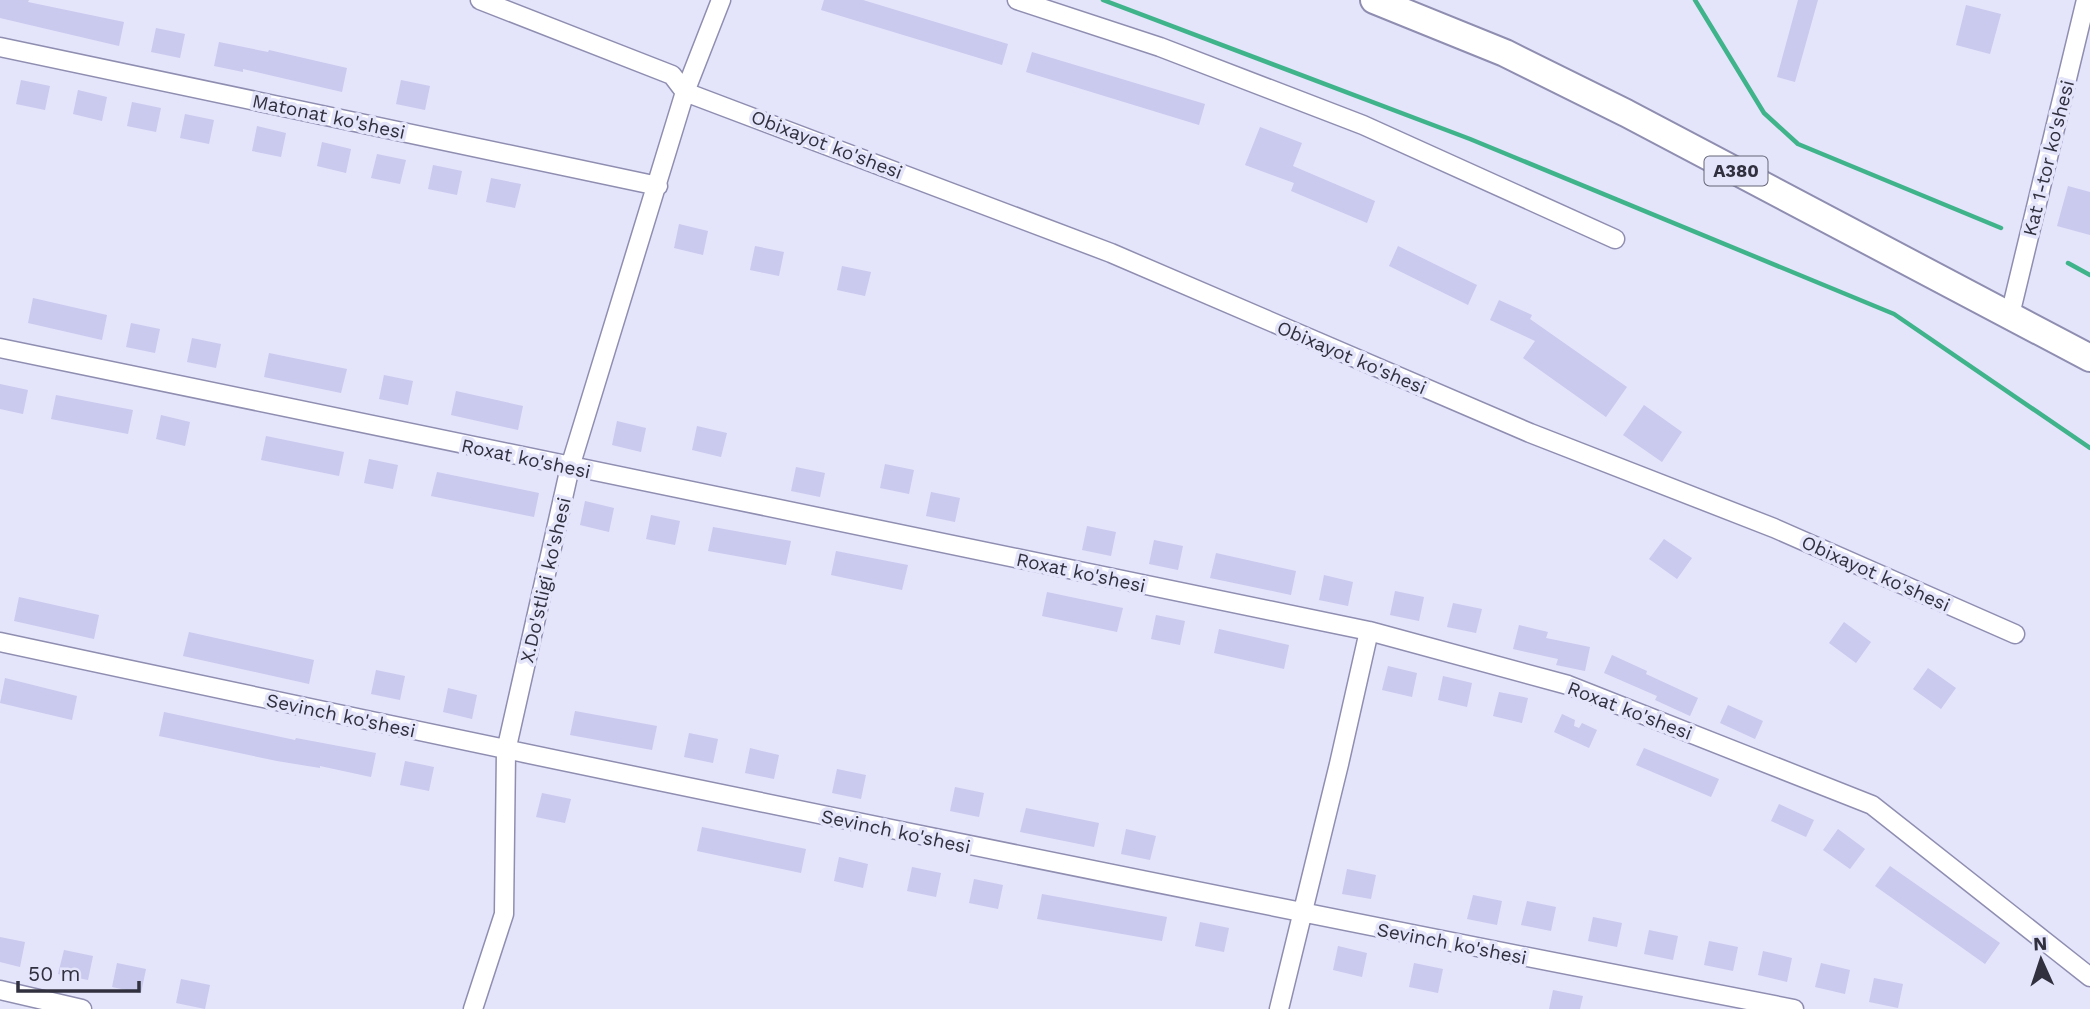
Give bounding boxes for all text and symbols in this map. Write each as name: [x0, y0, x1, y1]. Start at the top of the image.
street label: Kat 1-tor ko'shesi: [2018, 78, 2079, 238]
street label: Matonat ko'shesi: [250, 89, 408, 144]
street label: Obixayot ko'shesi: [748, 105, 906, 184]
road number: A380: [1704, 156, 1768, 186]
street label: Obixayot ko'shesi: [1274, 316, 1430, 399]
street label: Roxat ko'shesi: [459, 434, 593, 483]
street label: X.Do'stligi ko'shesi: [515, 495, 576, 665]
street label: Obixayot ko'shesi: [1798, 530, 1954, 617]
street label: Roxat ko'shesi: [1014, 548, 1148, 597]
street label: Roxat ko'shesi: [1564, 676, 1695, 745]
street label: Sevinch ko'shesi: [264, 688, 418, 743]
street label: Sevinch ko'shesi: [819, 804, 973, 859]
street label: Sevinch ko'shesi: [1375, 918, 1529, 969]
north arrow: [2006, 925, 2076, 995]
text: N: [2032, 932, 2048, 955]
scale bar: [18, 950, 138, 994]
text: 50 m: [28, 961, 80, 986]

